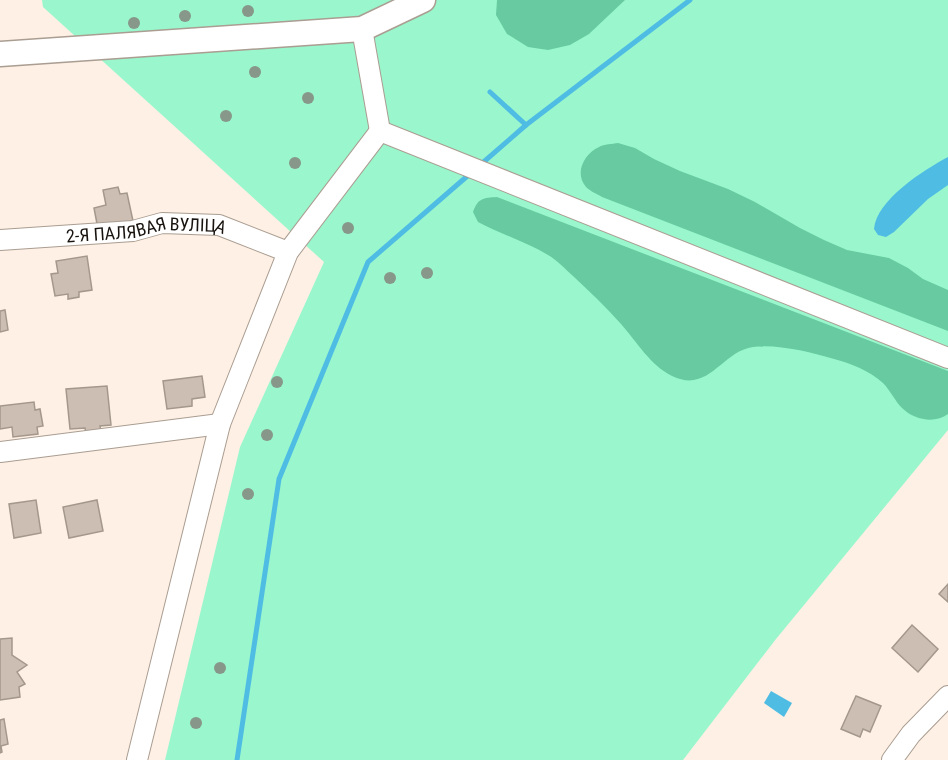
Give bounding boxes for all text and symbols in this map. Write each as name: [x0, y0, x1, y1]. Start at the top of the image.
street label: 2-Я ПАЛЯВАЯ ВУЛІЦА: [65, 212, 230, 246]

